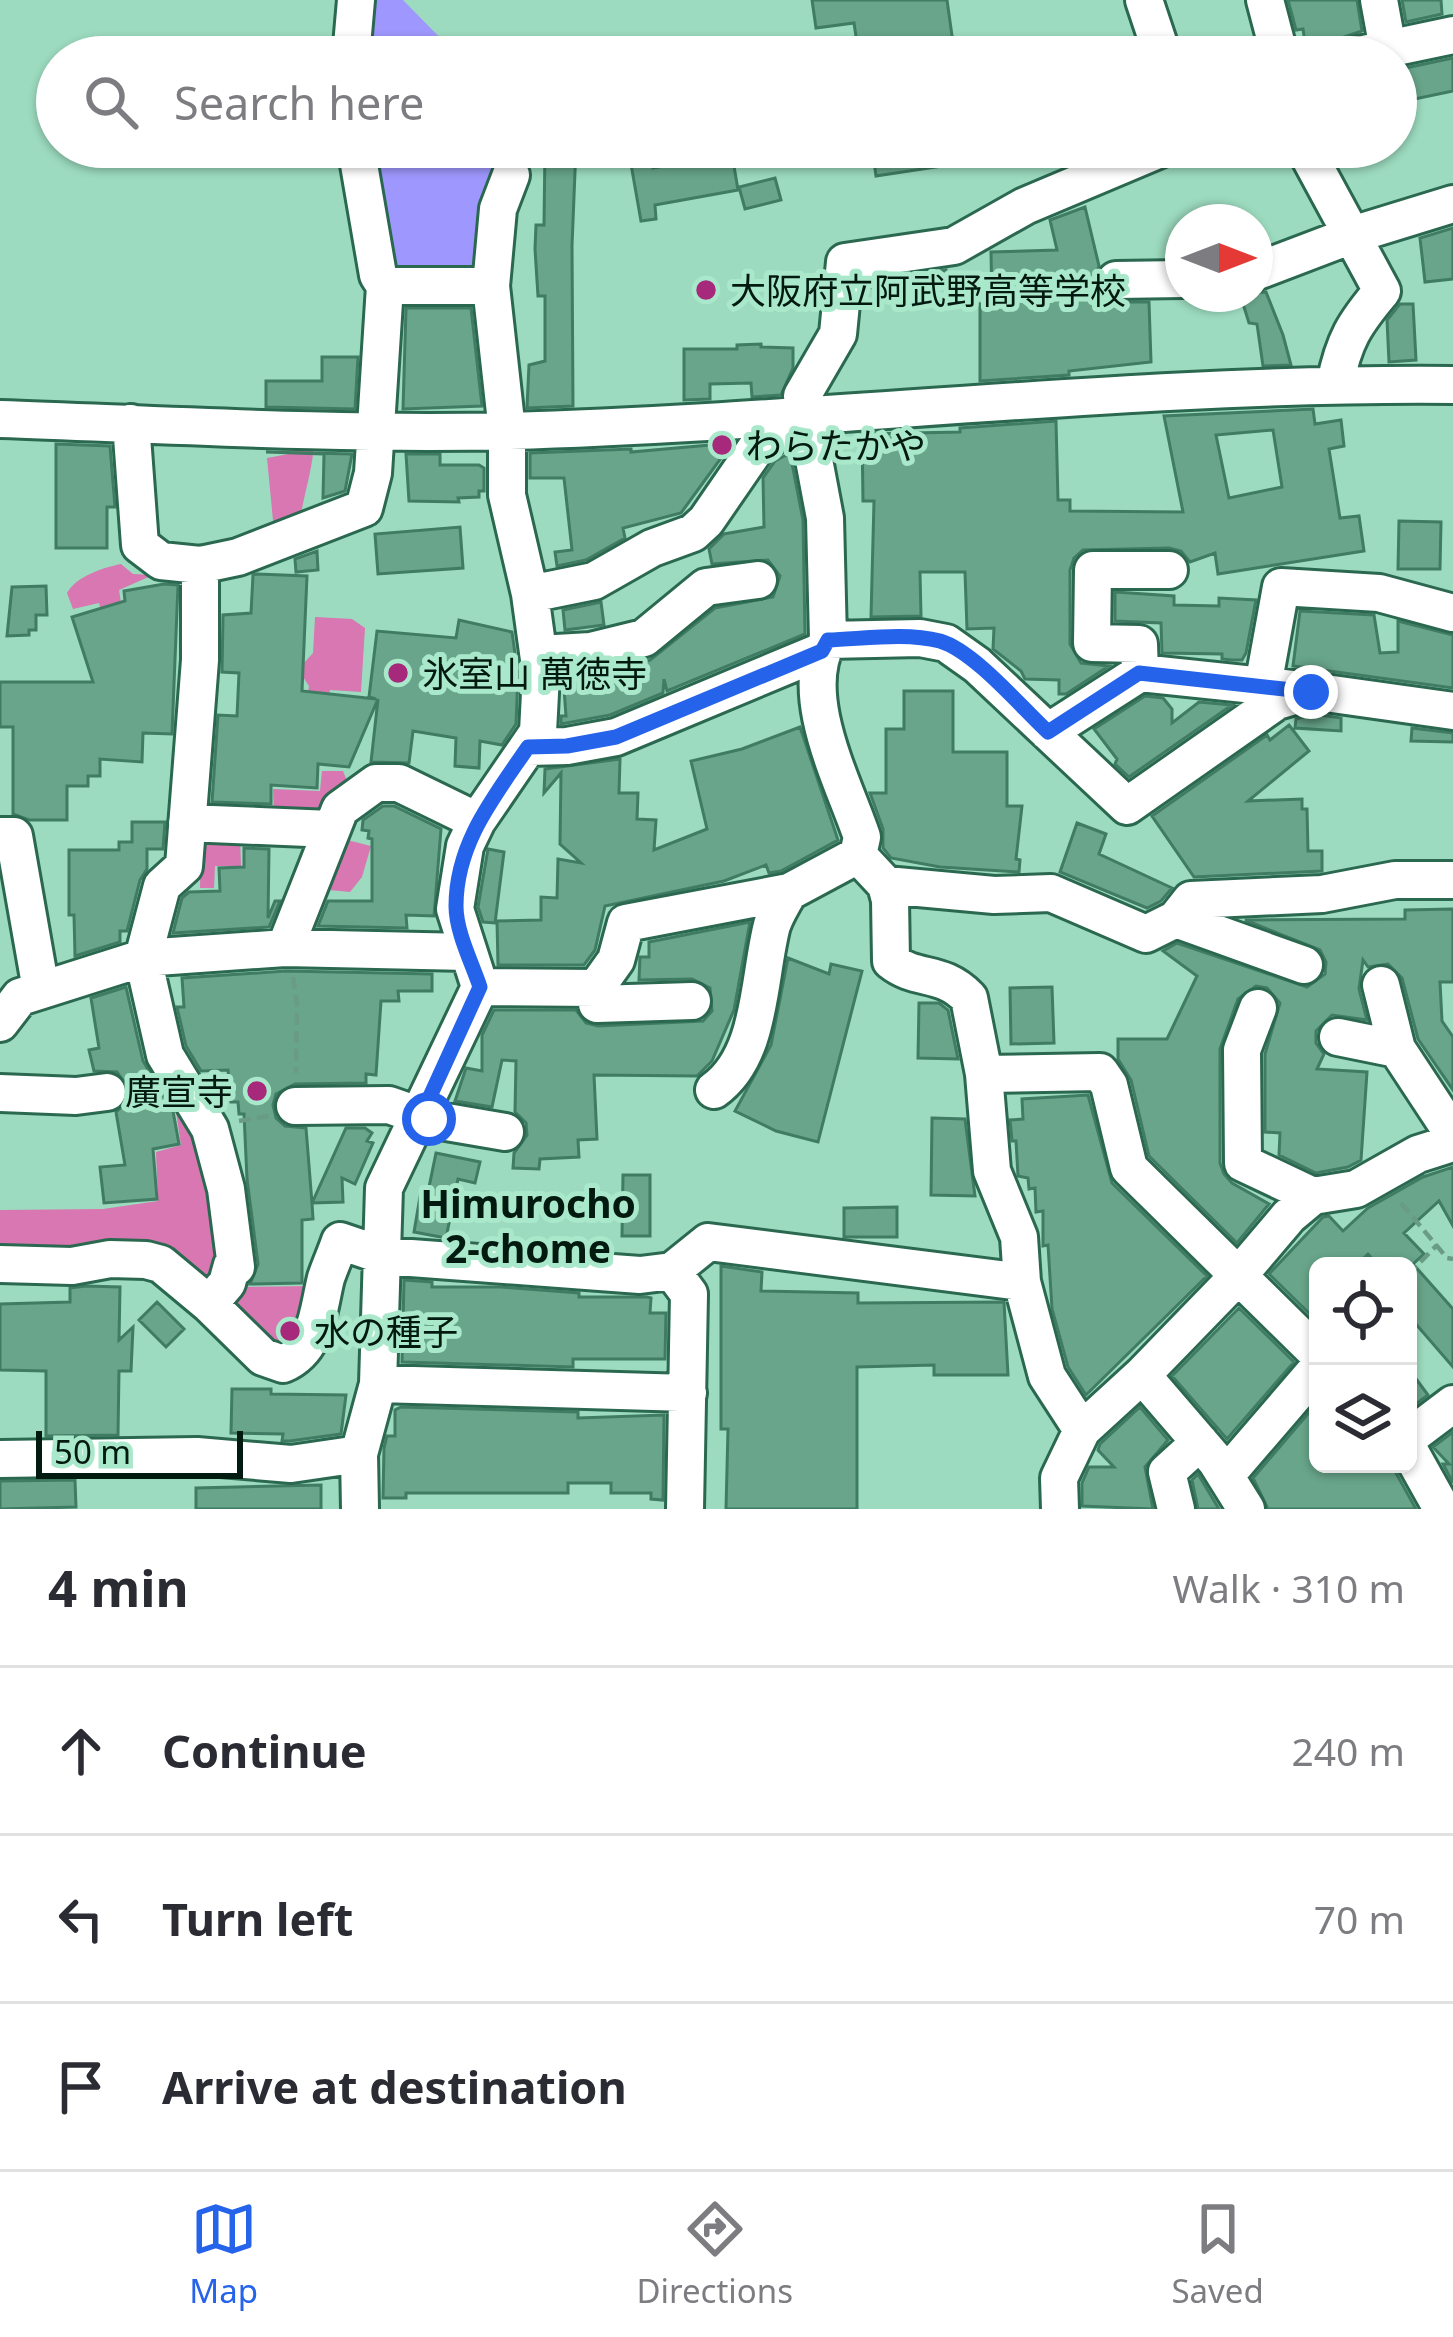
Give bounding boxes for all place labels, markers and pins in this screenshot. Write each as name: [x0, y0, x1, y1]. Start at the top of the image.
place label: 大阪府立阿武野高等学校: [730, 266, 1126, 315]
marker: 大阪府立阿武野高等学校: [693, 277, 719, 303]
place label: わらたかや: [746, 421, 926, 470]
marker: わらたかや: [709, 432, 735, 458]
place label: 氷室山 萬徳寺: [422, 649, 647, 698]
marker: 氷室山 萬徳寺: [385, 660, 411, 686]
place label: 廣宣寺: [125, 1067, 233, 1116]
marker: 廣宣寺: [244, 1078, 270, 1104]
place label: 水の種子: [314, 1307, 458, 1356]
marker: 水の種子: [277, 1318, 303, 1344]

